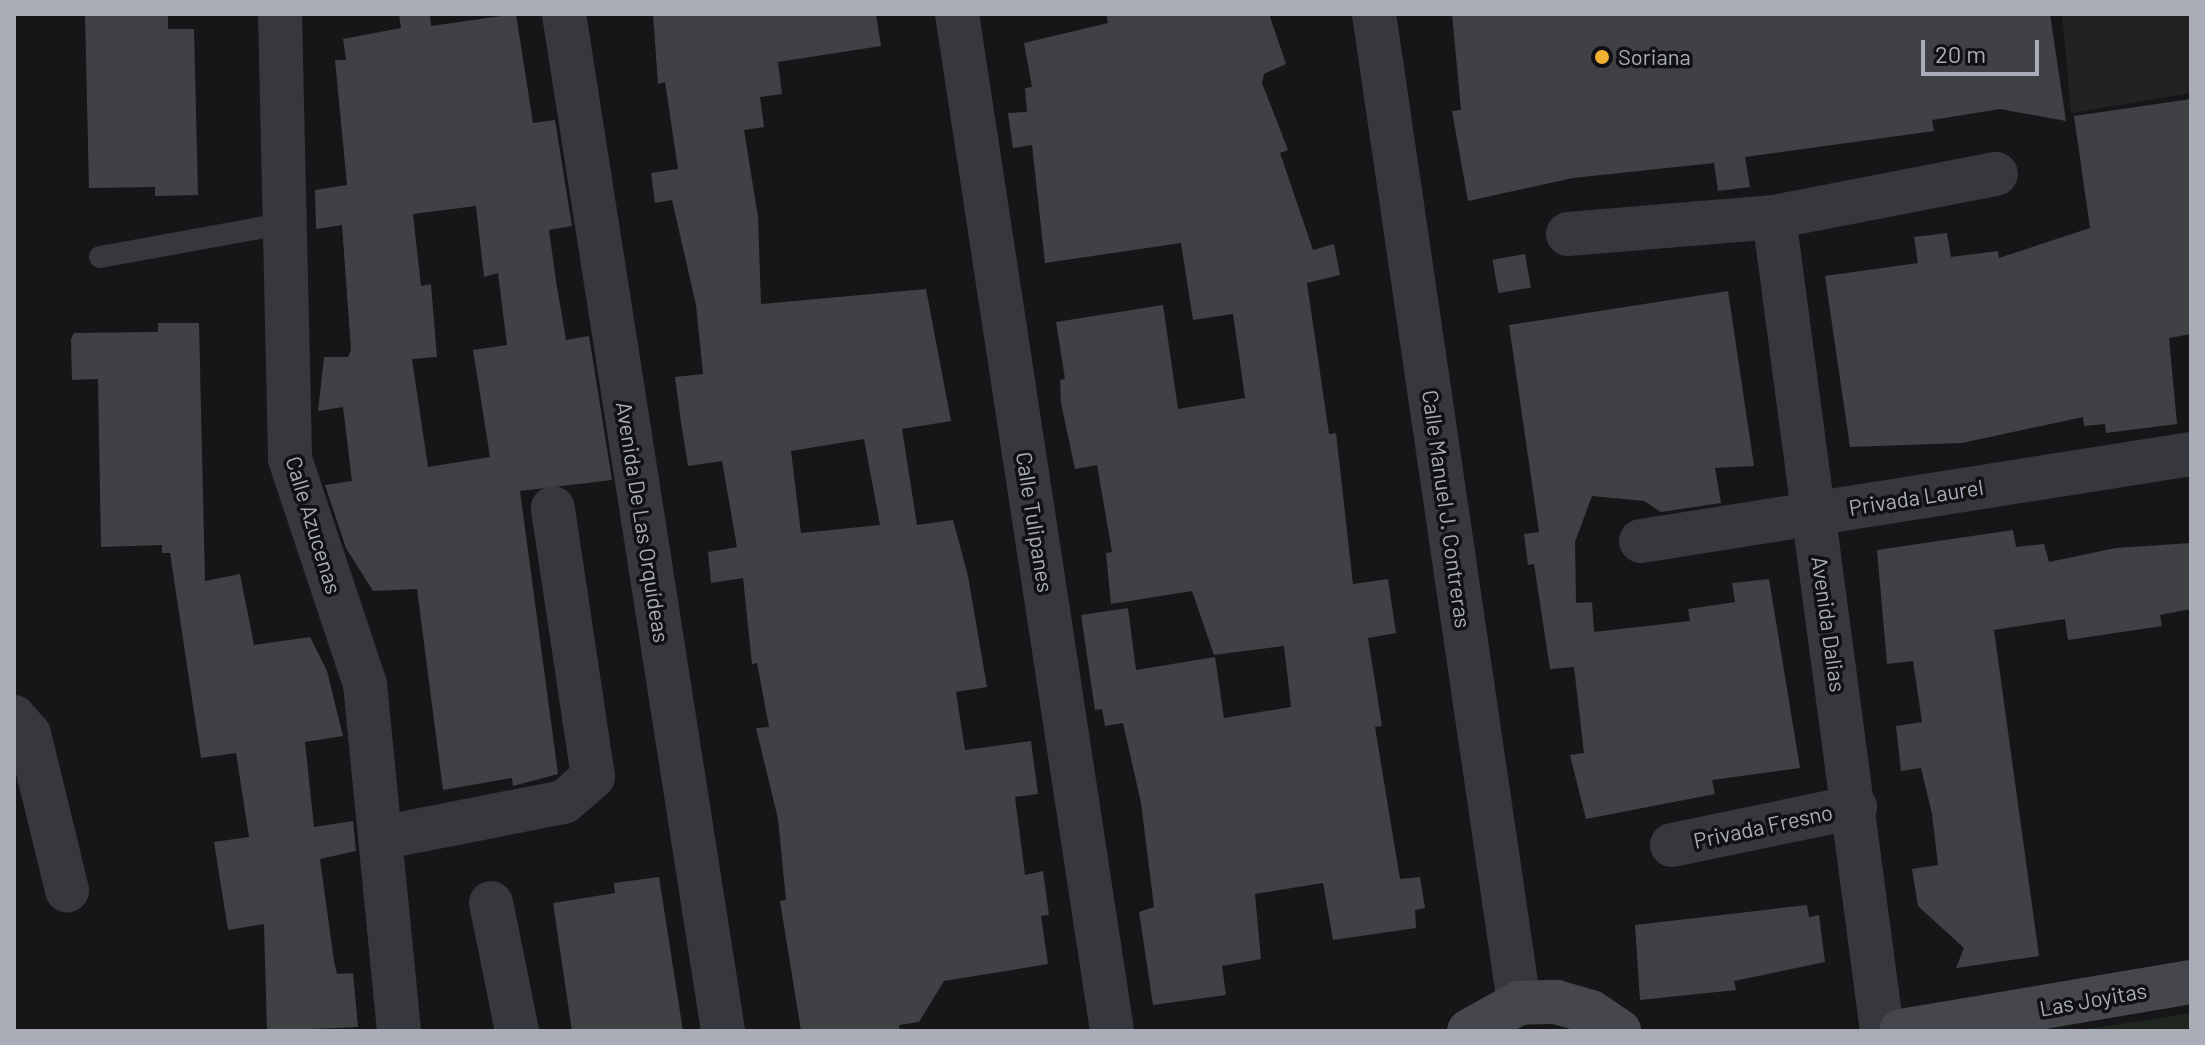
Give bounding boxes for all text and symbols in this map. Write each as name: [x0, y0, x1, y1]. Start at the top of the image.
scale bar: [1925, 24, 2043, 74]
text: 20 m: [1935, 39, 1986, 68]
place label: Soriana: [1618, 44, 1691, 70]
marker: Soriana: [1593, 48, 1611, 66]
street label: Calle Manuel J. Contreras: [1417, 388, 1477, 630]
street label: Avenida De Las Orquídeas: [611, 400, 675, 644]
street label: Calle Tulipanes: [1011, 450, 1059, 594]
street label: Calle Azucenas: [281, 453, 347, 597]
street label: Privada Laurel: [1847, 473, 1985, 521]
street label: Avenida Dalias: [1806, 554, 1852, 694]
street label: Privada Fresno: [1691, 798, 1835, 854]
street label: Las Joyitas: [2037, 977, 2149, 1021]

